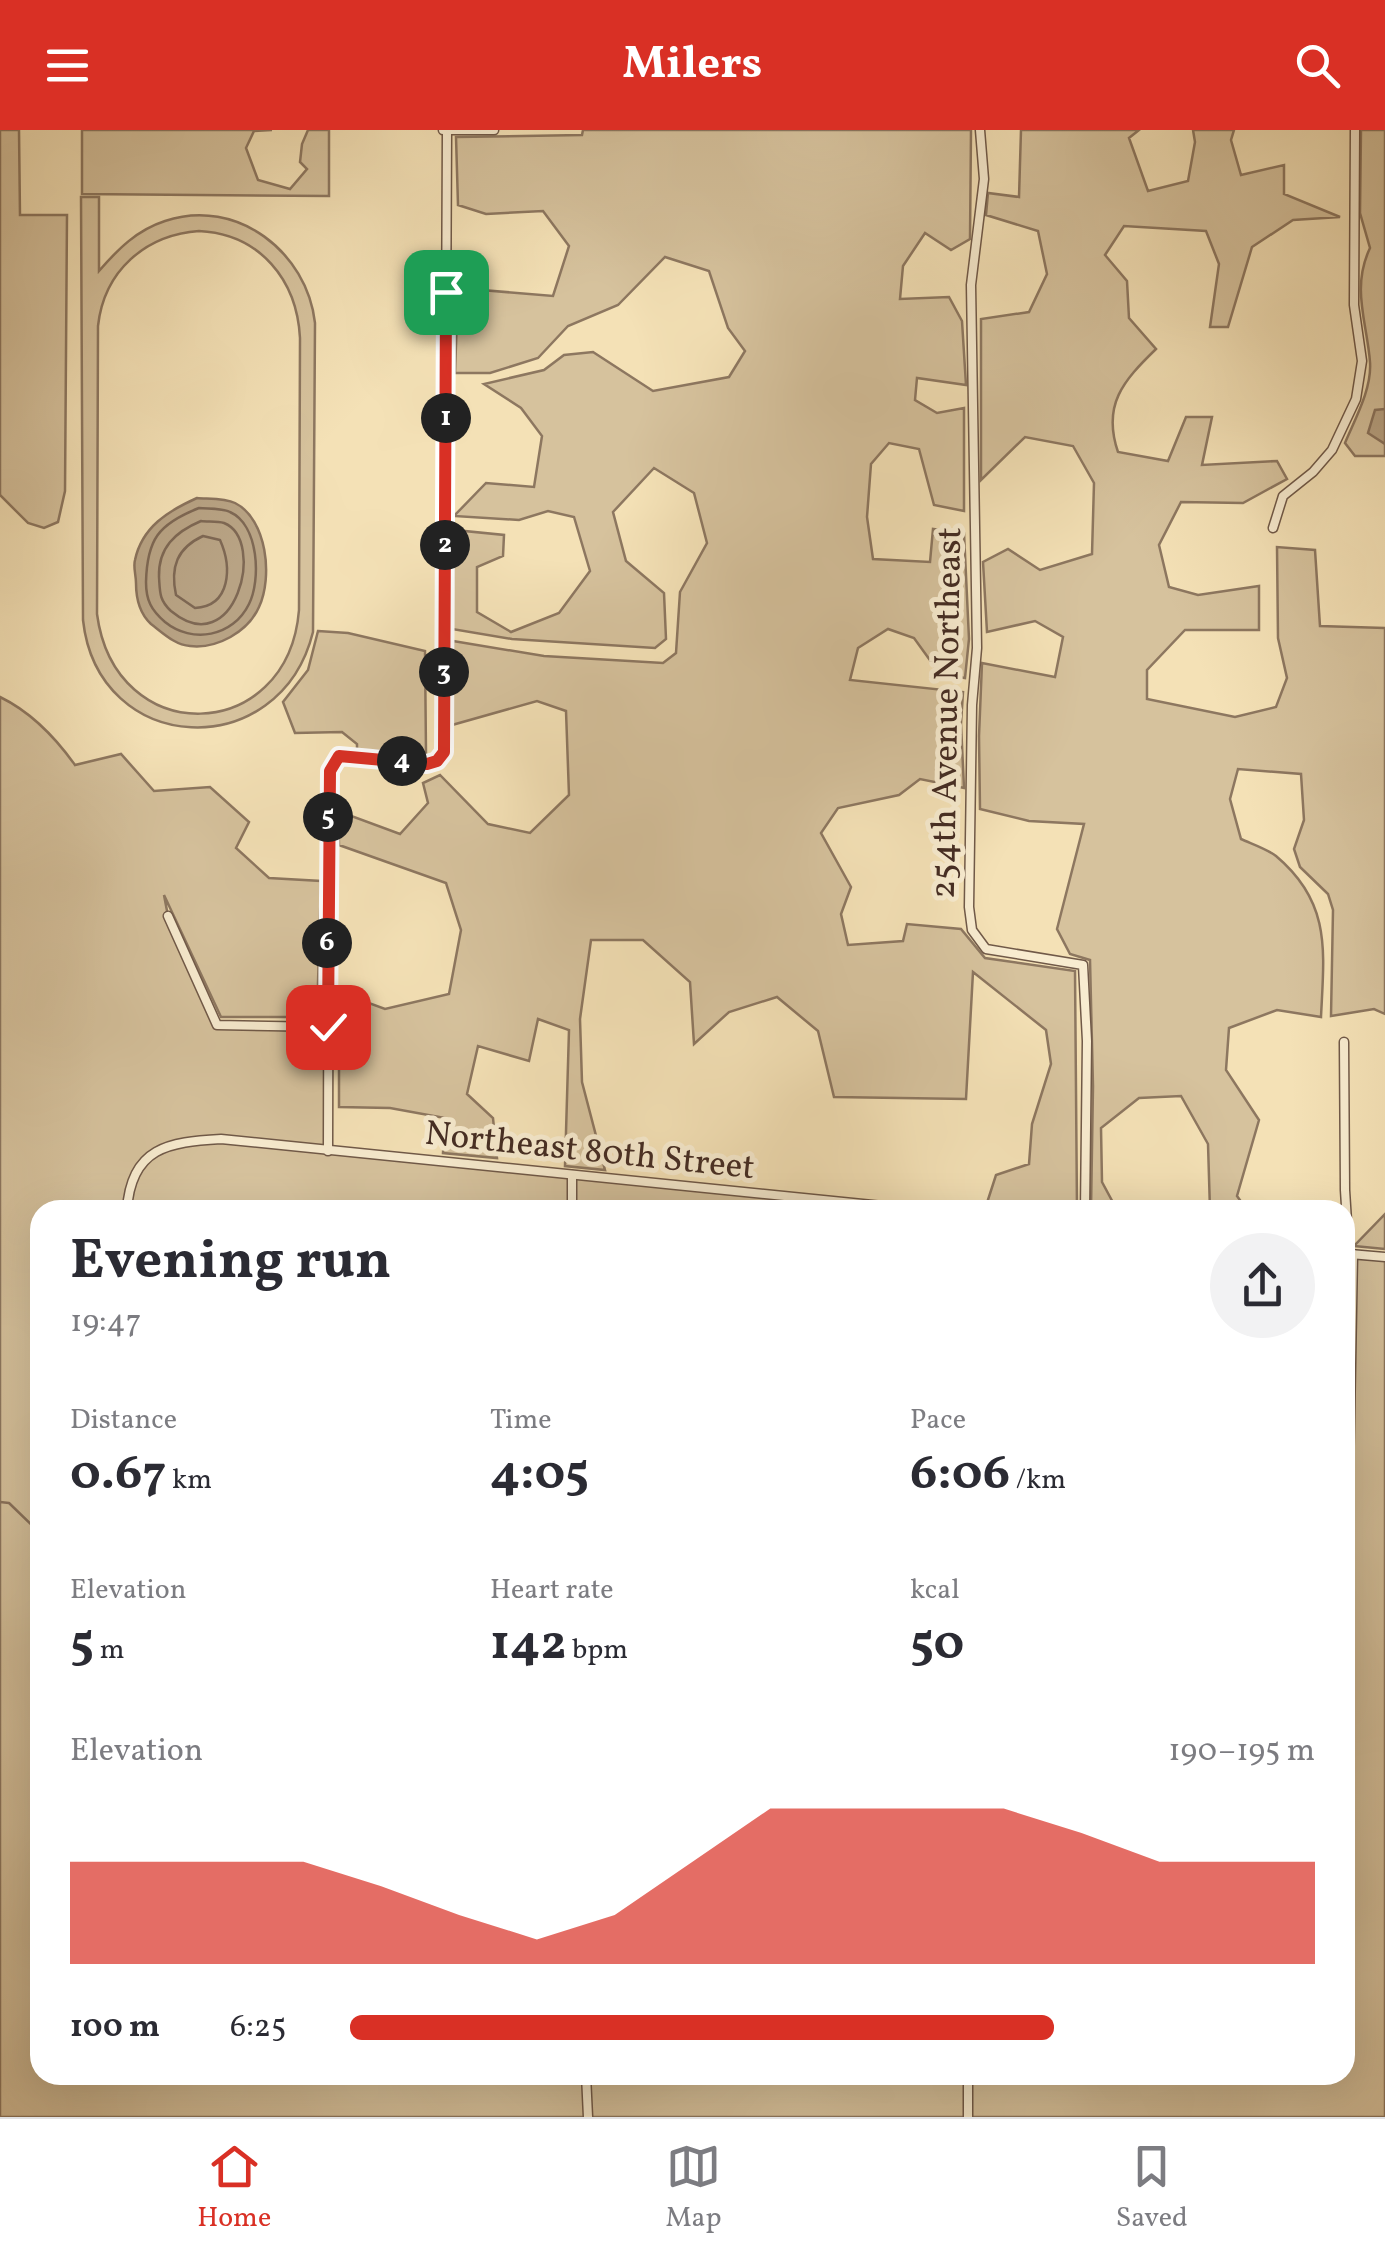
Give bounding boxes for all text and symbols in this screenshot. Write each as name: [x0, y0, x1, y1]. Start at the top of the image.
text: Milers: [623, 34, 762, 97]
icon: menu: [40, 38, 95, 93]
icon: search: [1290, 38, 1345, 93]
pin: [404, 250, 489, 335]
icon: arrive: [419, 265, 474, 320]
pin: 1: [421, 393, 471, 443]
text: 1: [440, 398, 452, 437]
pin: 2: [420, 520, 470, 570]
text: 2: [438, 525, 452, 564]
street label: 254th Avenue Northeast: [921, 527, 975, 899]
pin: 3: [419, 647, 469, 697]
text: 3: [437, 652, 451, 691]
pin: 4: [377, 736, 427, 786]
text: 4: [394, 741, 410, 780]
pin: 5: [303, 792, 353, 842]
text: 5: [321, 797, 335, 836]
pin: 6: [302, 918, 352, 968]
text: 6: [319, 923, 335, 962]
pin: [286, 985, 371, 1070]
icon: check: [301, 1000, 356, 1055]
street label: Northeast 80th Street: [422, 1111, 757, 1193]
text: Evening run: [70, 1225, 391, 1301]
button: share: [1210, 1233, 1315, 1338]
text: 19:47: [70, 1301, 141, 1345]
text: Distance: [70, 1401, 177, 1440]
text: Time: [490, 1401, 551, 1440]
text: Pace: [910, 1401, 966, 1440]
text: 0.67: [70, 1440, 166, 1510]
text: 4:05: [490, 1440, 589, 1510]
text: 6:06: [910, 1440, 1010, 1510]
text: km: [166, 1461, 212, 1500]
text: /km: [1010, 1461, 1066, 1500]
text: Elevation: [70, 1571, 186, 1610]
text: Heart rate: [490, 1571, 614, 1610]
text: kcal: [910, 1571, 960, 1610]
text: 5: [70, 1610, 94, 1680]
text: 142: [490, 1610, 566, 1680]
text: 50: [910, 1610, 964, 1680]
text: m: [94, 1631, 124, 1670]
text: bpm: [566, 1631, 628, 1670]
text: Elevation: [70, 1730, 203, 1774]
text: 190–195 m: [1168, 1730, 1315, 1774]
text: 100 m: [70, 2006, 160, 2050]
text: 6:25: [230, 2006, 286, 2050]
tab: Home: [197, 2139, 271, 2238]
tab: Map: [665, 2139, 721, 2238]
tab: Saved: [1116, 2139, 1188, 2238]

